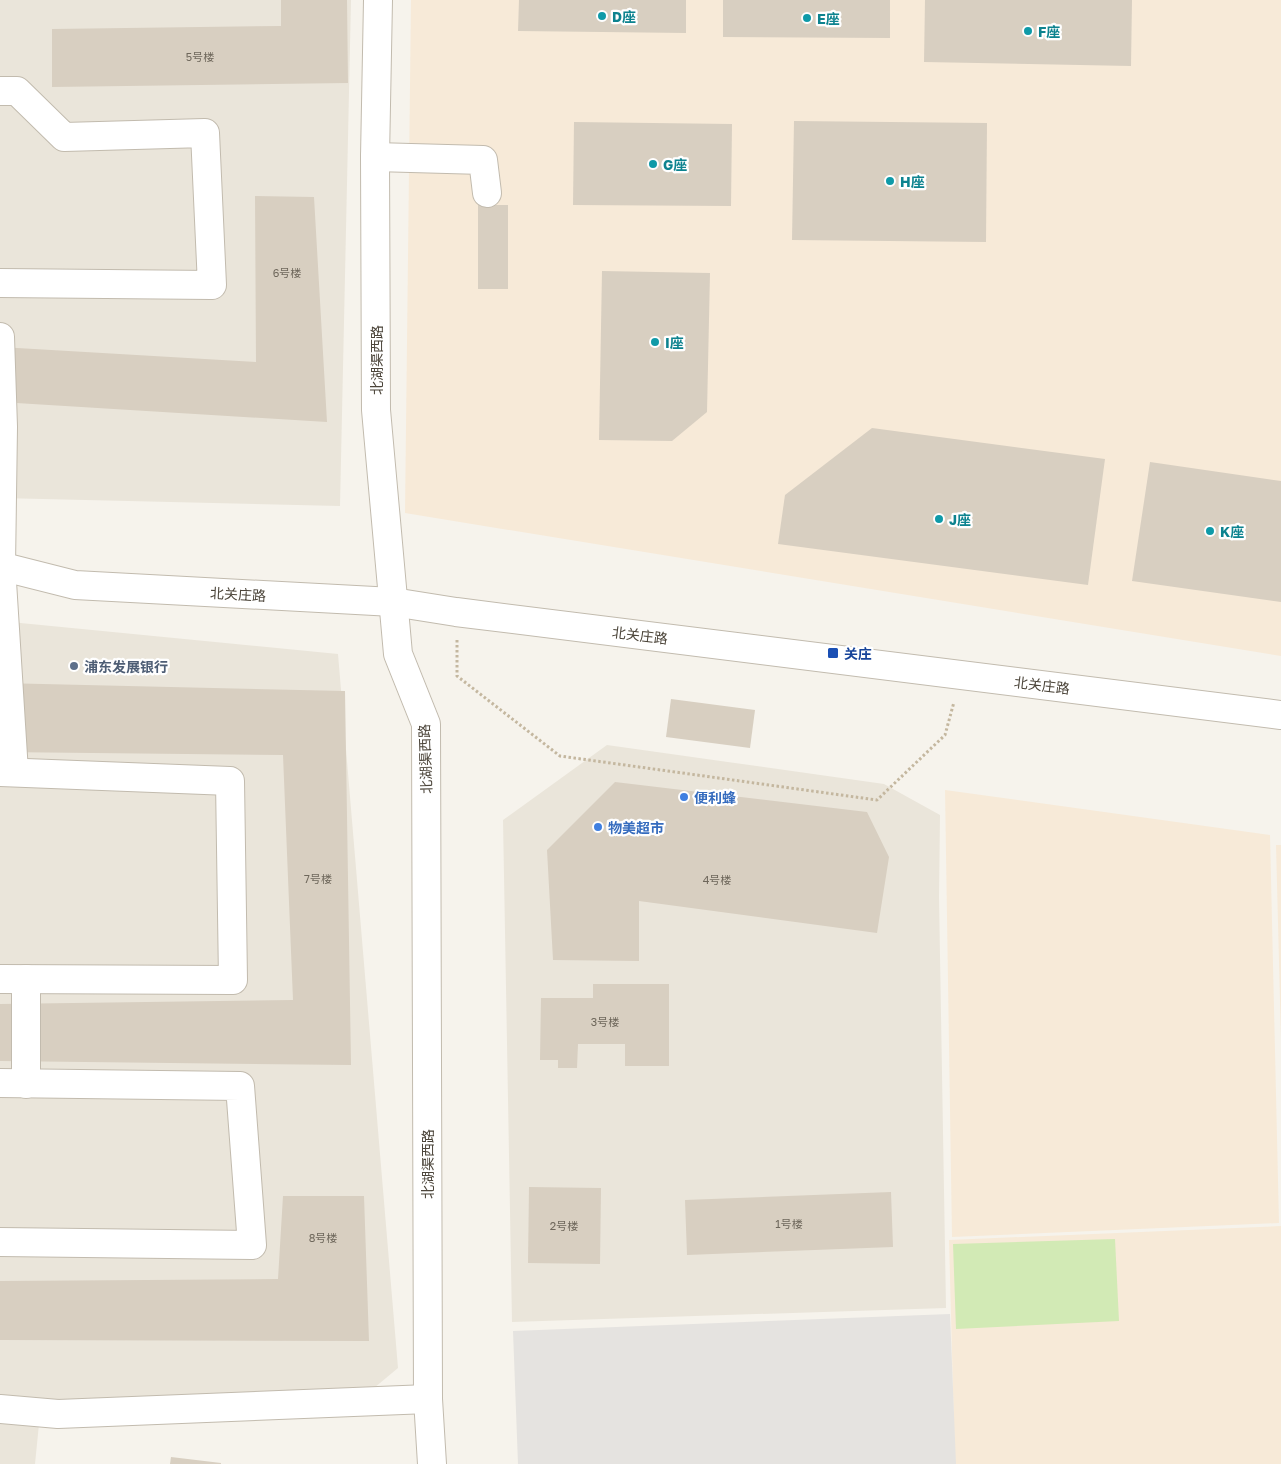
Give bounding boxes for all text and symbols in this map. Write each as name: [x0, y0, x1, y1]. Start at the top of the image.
place label: D座: [612, 8, 636, 25]
marker: D座: [596, 10, 608, 22]
place label: E座: [817, 10, 840, 27]
marker: E座: [801, 12, 813, 24]
place label: F座: [1038, 23, 1060, 40]
marker: F座: [1022, 25, 1034, 37]
house number: 5号楼: [186, 50, 214, 63]
place label: G座: [663, 156, 687, 173]
marker: G座: [647, 158, 659, 170]
place label: H座: [900, 173, 925, 190]
marker: H座: [884, 175, 896, 187]
house number: 6号楼: [273, 266, 301, 279]
street label: 北湖渠西路: [368, 325, 385, 395]
place label: I座: [665, 334, 684, 351]
marker: I座: [649, 336, 661, 348]
place label: J座: [949, 511, 971, 528]
marker: J座: [933, 513, 945, 525]
place label: K座: [1220, 523, 1244, 540]
marker: K座: [1204, 525, 1216, 537]
street label: 北关庄路: [210, 584, 266, 604]
street label: 北关庄路: [611, 623, 669, 647]
place label: 关庄: [844, 645, 872, 662]
marker: 关庄: [826, 646, 840, 660]
place label: 浦东发展银行: [84, 658, 168, 675]
marker: 浦东发展银行: [68, 660, 80, 672]
street label: 北关庄路: [1013, 673, 1071, 697]
street label: 北湖渠西路: [415, 724, 435, 794]
place label: 便利蜂: [694, 789, 736, 806]
marker: 便利蜂: [678, 791, 690, 803]
place label: 物美超市: [608, 819, 664, 836]
marker: 物美超市: [592, 821, 604, 833]
house number: 7号楼: [304, 872, 332, 885]
house number: 4号楼: [703, 873, 731, 886]
house number: 3号楼: [591, 1015, 619, 1028]
street label: 北湖渠西路: [419, 1129, 436, 1199]
house number: 1号楼: [775, 1217, 803, 1230]
house number: 2号楼: [550, 1219, 578, 1232]
house number: 8号楼: [309, 1231, 337, 1244]

